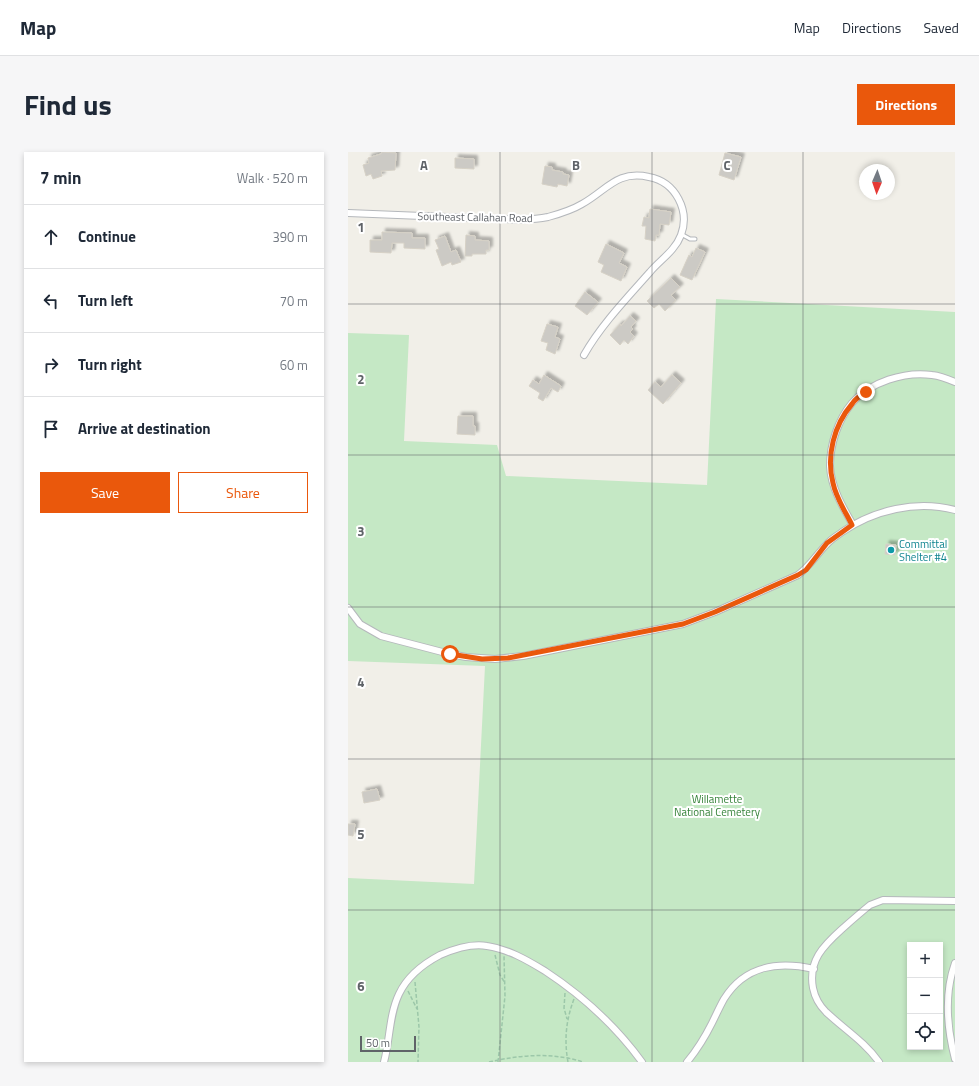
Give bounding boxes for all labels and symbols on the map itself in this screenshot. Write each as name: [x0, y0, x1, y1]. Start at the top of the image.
text: A: [420, 155, 428, 175]
text: B: [572, 155, 580, 175]
text: C: [723, 155, 731, 175]
north arrow: [859, 164, 895, 200]
street label: Southeast Callahan Road: [417, 208, 533, 226]
text: 1: [357, 217, 365, 237]
text: 2: [357, 369, 365, 389]
route end: [857, 383, 875, 401]
text: 3: [357, 521, 365, 541]
place label: Committal Shelter #4: [899, 536, 947, 565]
marker: Committal Shelter #4: [886, 545, 896, 555]
route start: [441, 645, 459, 663]
text: 4: [357, 672, 365, 692]
park label: Willamette National Cemetery: [674, 791, 761, 820]
text: 5: [357, 824, 365, 844]
text: 6: [357, 976, 365, 996]
scale bar: [360, 1034, 416, 1053]

